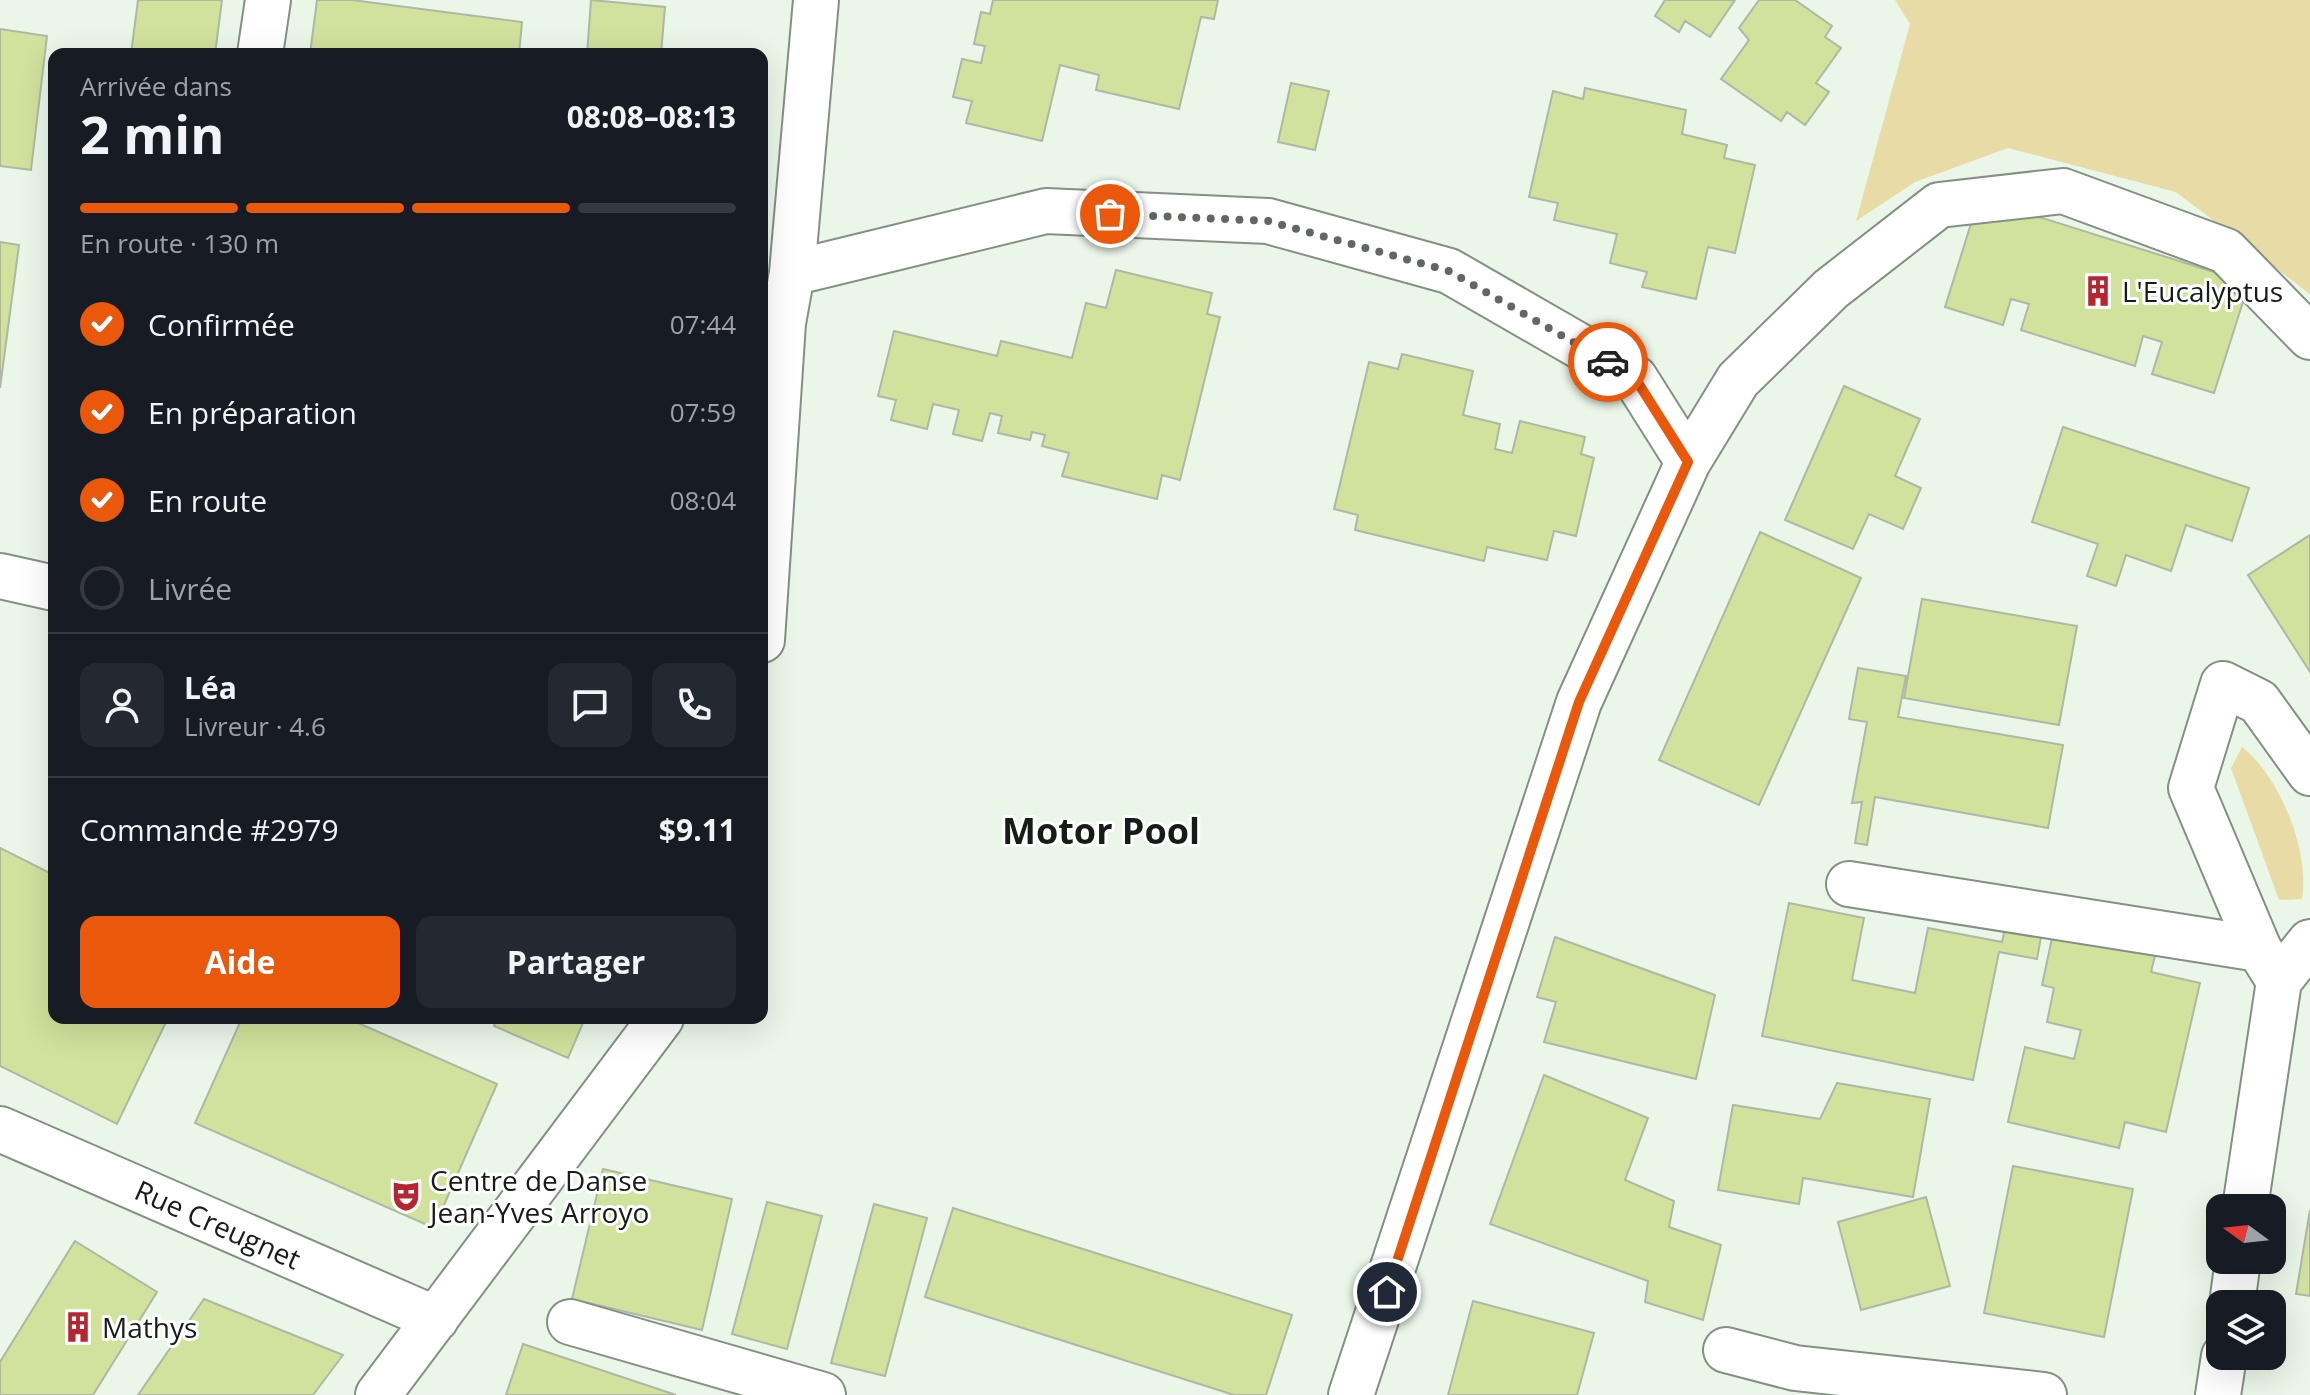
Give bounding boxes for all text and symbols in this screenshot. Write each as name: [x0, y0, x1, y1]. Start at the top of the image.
text: Arrivée dans: [80, 68, 232, 104]
text: 08:08–08:13: [567, 96, 736, 137]
text: 2 min: [80, 98, 224, 169]
pin: [1076, 180, 1144, 248]
icon: bag: [1088, 192, 1132, 236]
text: En route · 130 m: [80, 225, 279, 261]
place label: L'Eucalyptus: [2122, 272, 2283, 310]
building icon: L'Eucalyptus: [2081, 274, 2115, 308]
icon: check: [80, 302, 124, 346]
text: Confirmée: [148, 304, 295, 345]
text: 07:44: [670, 306, 736, 342]
courier: [1568, 322, 1648, 402]
icon: car: [1586, 340, 1630, 384]
icon: check: [80, 390, 124, 434]
text: En préparation: [148, 392, 357, 433]
text: 07:59: [670, 394, 736, 430]
icon: check: [80, 478, 124, 522]
text: En route: [148, 480, 267, 521]
text: 08:04: [670, 482, 736, 518]
text: Livrée: [148, 568, 232, 609]
button: person: [80, 663, 164, 747]
button: chat: [548, 663, 632, 747]
button: phone: [652, 663, 736, 747]
text: Léa: [184, 667, 237, 708]
text: Livreur · 4.6: [184, 708, 326, 744]
district label: Motor Pool: [1002, 806, 1200, 855]
text: Commande #2979: [80, 809, 339, 850]
text: $9.11: [659, 809, 736, 850]
button: Aide: [80, 916, 400, 1008]
button: Partager: [416, 916, 736, 1008]
place label: Centre de Danse Jean-Yves Arroyo: [427, 1161, 649, 1231]
street label: Rue Creugnet: [129, 1171, 307, 1277]
theatre icon: Centre de Danse Jean-Yves Arroyo: [389, 1179, 423, 1213]
north arrow: [2206, 1194, 2286, 1274]
map controls: [2206, 1194, 2286, 1370]
pin: [1353, 1258, 1421, 1326]
icon: home: [1365, 1270, 1409, 1314]
button: layers: [2206, 1290, 2286, 1370]
place label: Mathys: [102, 1308, 197, 1346]
building icon: Mathys: [61, 1310, 95, 1344]

